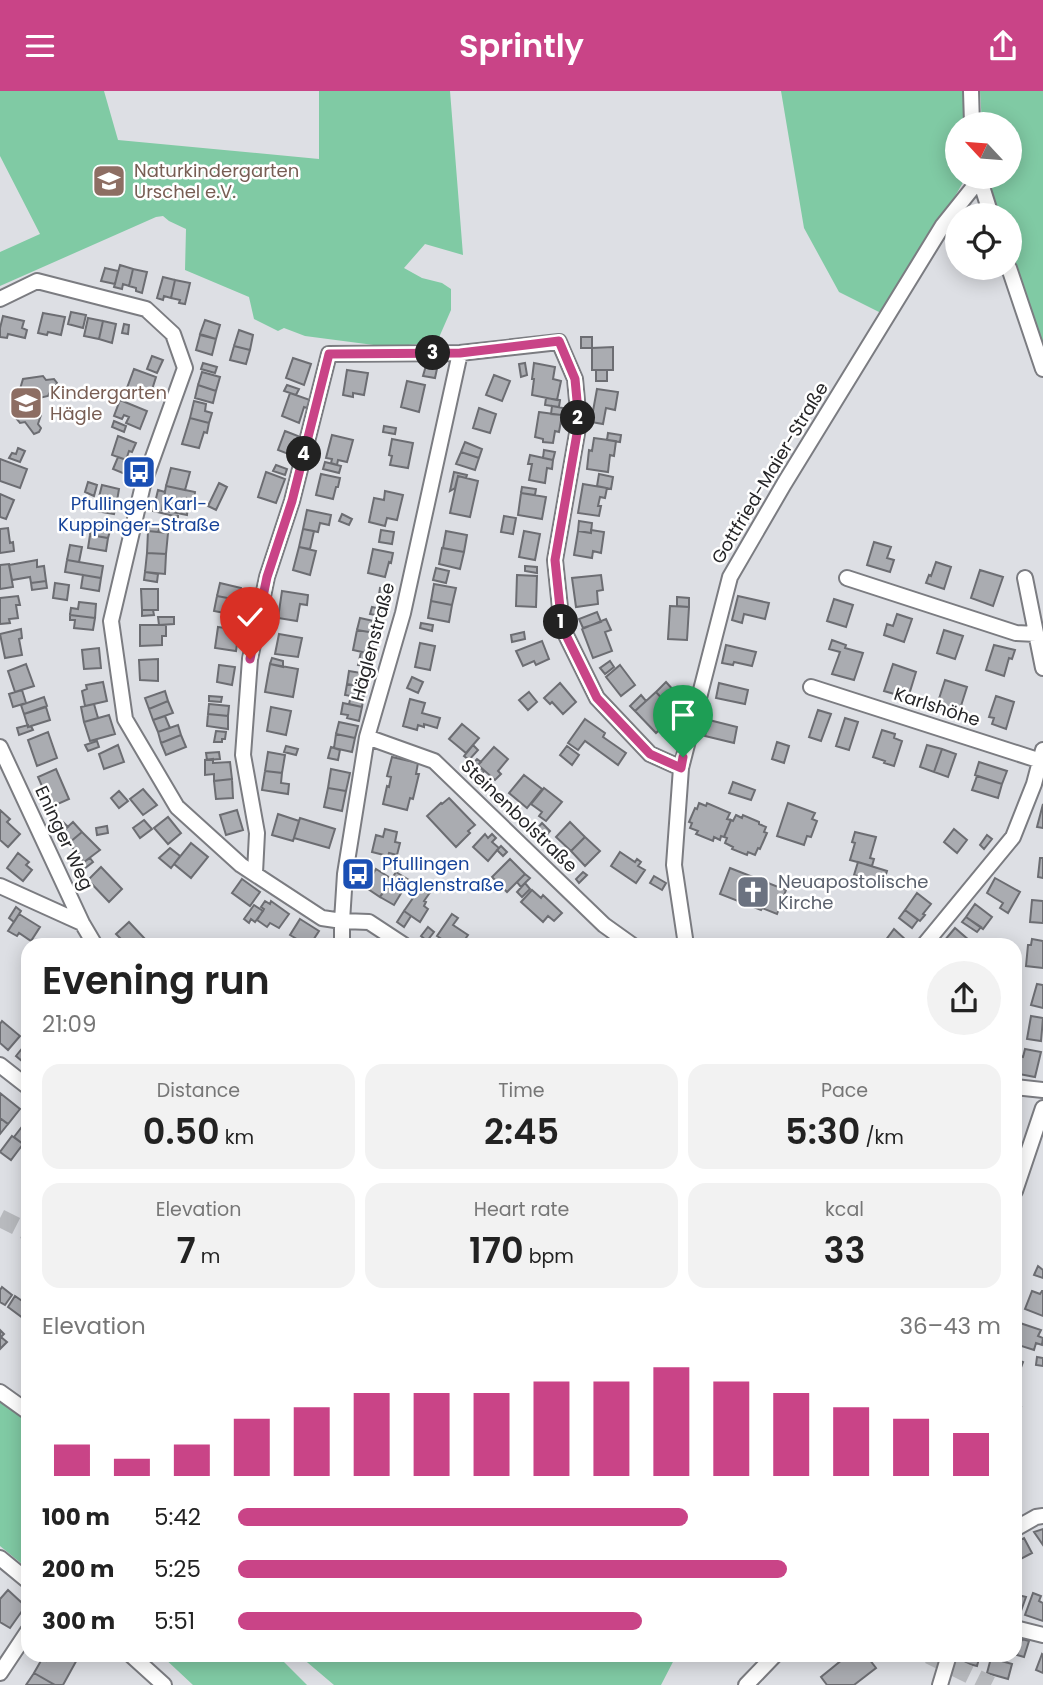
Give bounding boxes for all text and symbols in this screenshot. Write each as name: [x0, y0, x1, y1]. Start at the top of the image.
text: Sprintly: [459, 23, 584, 68]
icon: menu: [21, 27, 59, 65]
icon: share: [984, 27, 1022, 65]
north arrow: [945, 112, 1022, 189]
map controls: [945, 112, 1022, 280]
place label: Naturkindergarten Urschel e.V.: [134, 158, 299, 204]
school or university icon: Naturkindergarten Urschel e.V.: [90, 162, 128, 200]
button: locate: [945, 203, 1022, 280]
pin: 3: [416, 335, 450, 371]
text: 3: [427, 339, 438, 366]
street label: Gottfried-Maier-Straße: [705, 377, 834, 568]
place label: Kindergarten Hägle: [50, 380, 167, 426]
school or university icon: Kindergarten Hägle: [7, 384, 45, 422]
pin: 2: [560, 401, 596, 435]
text: 2: [572, 404, 583, 431]
pin: 4: [286, 437, 322, 471]
text: 4: [297, 440, 310, 467]
bus stop icon: Pfullingen Karl- Kuppinger-Straße: [120, 453, 158, 491]
place label: Pfullingen Karl- Kuppinger-Straße: [58, 491, 220, 537]
street label: Häglenstraße: [345, 580, 400, 704]
pin: [220, 587, 280, 659]
icon: check: [231, 598, 269, 636]
pin: 1: [544, 605, 578, 639]
text: 1: [557, 608, 564, 635]
street label: Karlshöhe: [891, 681, 983, 732]
pin: [653, 685, 713, 757]
icon: arrive: [664, 696, 702, 734]
street label: Steinenbolstraße: [456, 753, 583, 878]
street label: Eninger Weg: [29, 782, 100, 894]
place label: Pfullingen Häglenstraße: [382, 851, 504, 897]
bus stop icon: Pfullingen Häglenstraße: [339, 855, 377, 893]
place label: Neuapostolische Kirche: [778, 869, 929, 915]
church icon: Neuapostolische Kirche: [734, 873, 772, 911]
text: Evening run: [42, 954, 270, 1007]
button: share: [927, 961, 1001, 1035]
text: 21:09: [42, 1008, 96, 1040]
text: Distance: [157, 1077, 240, 1104]
text: Time: [498, 1077, 545, 1104]
text: Pace: [821, 1077, 868, 1104]
text: 0.50: [143, 1107, 220, 1156]
text: 2:45: [484, 1107, 559, 1156]
text: 5:30: [785, 1107, 860, 1156]
text: km: [220, 1124, 254, 1151]
text: /km: [860, 1124, 904, 1151]
text: Elevation: [156, 1196, 241, 1223]
text: Heart rate: [474, 1196, 569, 1223]
text: kcal: [825, 1196, 864, 1223]
text: 7: [177, 1226, 196, 1275]
text: 170: [469, 1226, 524, 1275]
text: 33: [824, 1226, 865, 1275]
text: m: [196, 1243, 220, 1270]
text: bpm: [524, 1243, 574, 1270]
text: Elevation: [42, 1310, 146, 1342]
text: 36–43 m: [899, 1310, 1001, 1342]
text: 100 m: [42, 1501, 110, 1533]
text: 5:42: [154, 1501, 201, 1533]
text: 200 m: [42, 1553, 114, 1585]
text: 5:25: [154, 1553, 201, 1585]
text: 300 m: [42, 1605, 115, 1637]
text: 5:51: [154, 1605, 195, 1637]

